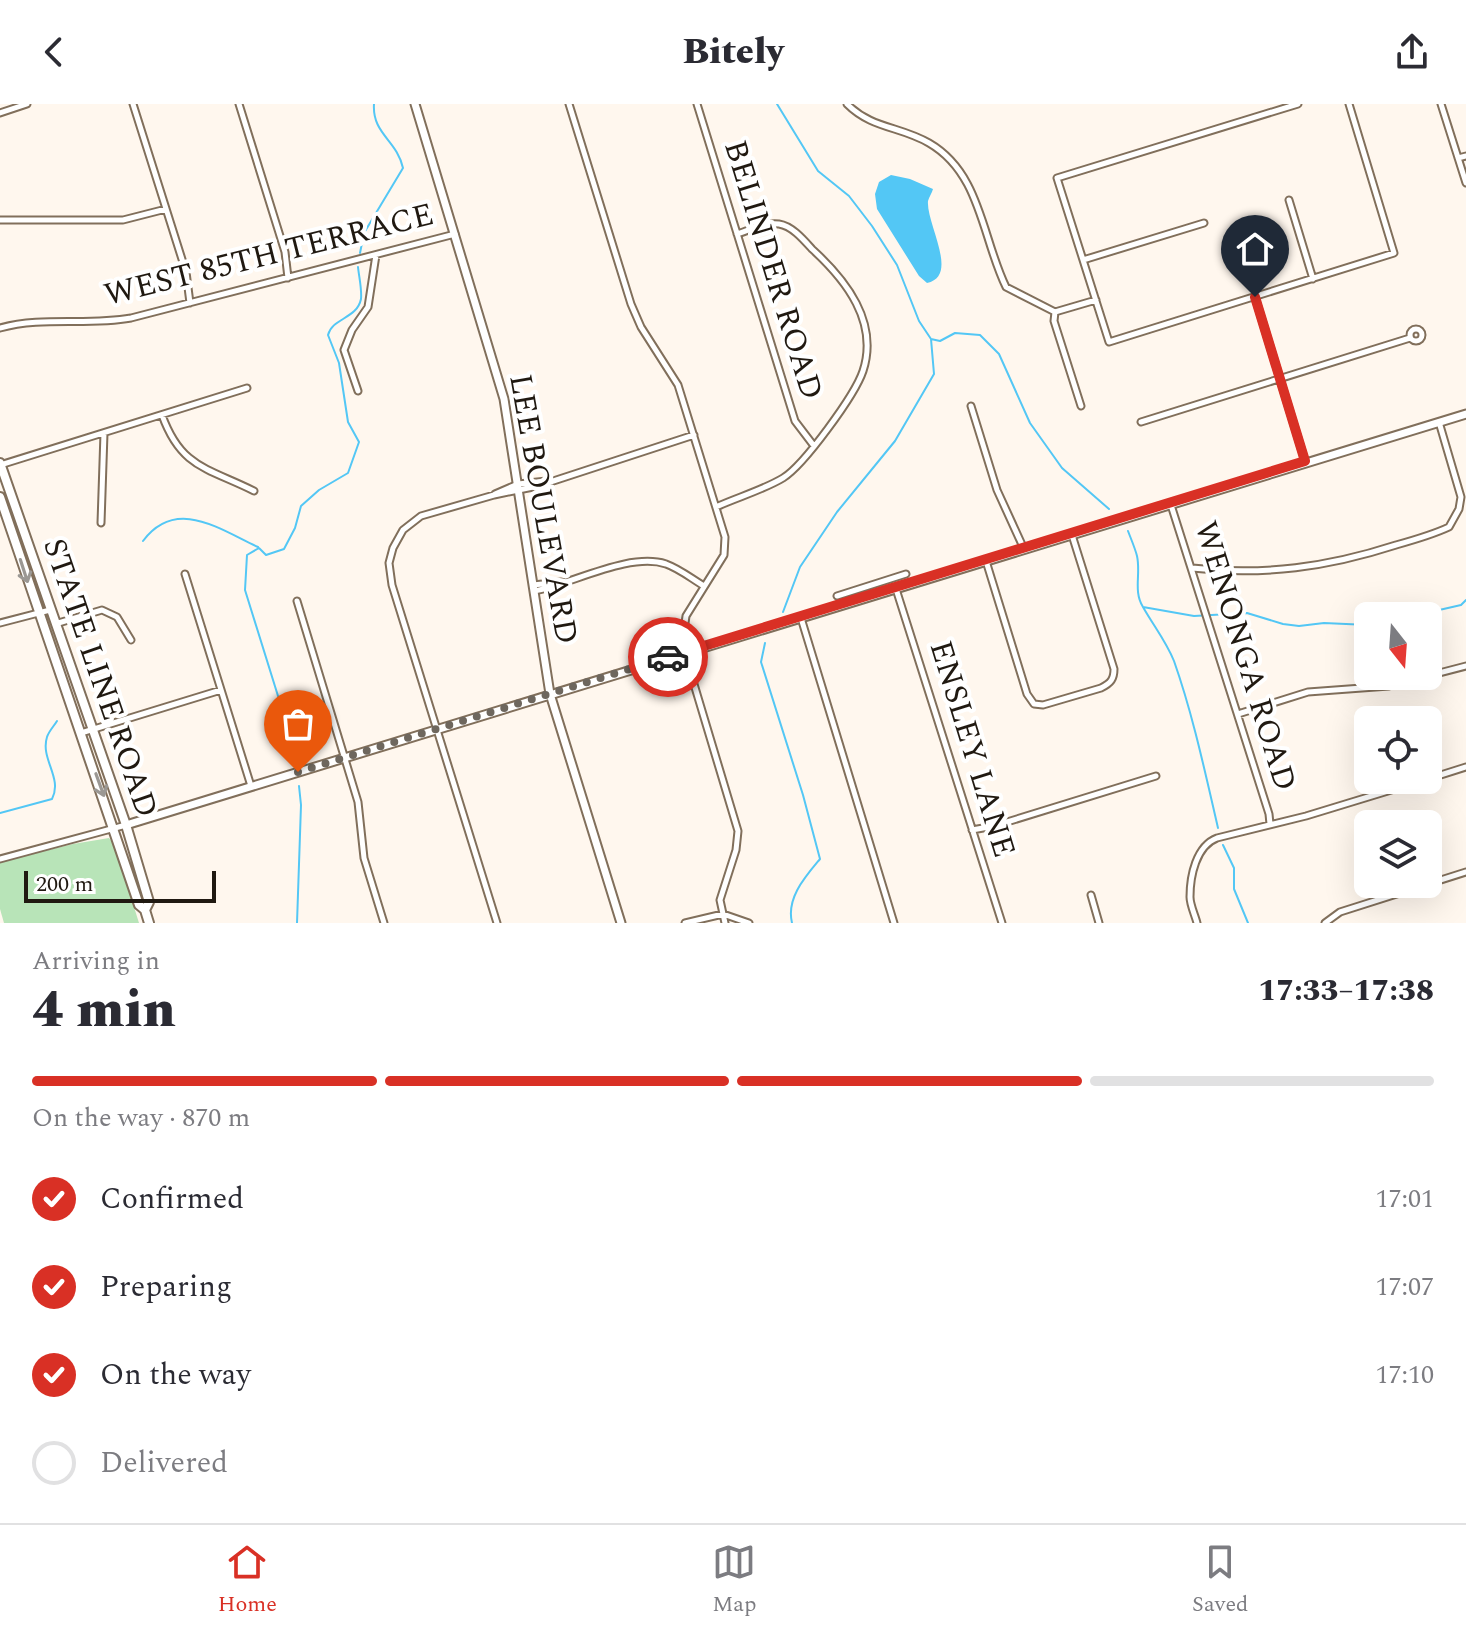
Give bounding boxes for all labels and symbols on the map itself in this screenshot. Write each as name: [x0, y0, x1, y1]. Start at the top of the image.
street label: BELINDER ROAD: [710, 134, 836, 406]
street label: WEST 85TH TERRACE: [99, 190, 439, 320]
pin: [1221, 215, 1289, 297]
street label: LEE BOULEVARD: [495, 370, 591, 648]
street label: WENONGA ROAD: [1181, 515, 1309, 797]
street label: STATE LINE ROAD: [29, 532, 171, 824]
one-way arrow: [18, 558, 33, 583]
north arrow: [1354, 602, 1442, 690]
courier: [628, 617, 708, 697]
street label: ENSLEY LANE: [916, 634, 1028, 864]
pin: [264, 690, 332, 772]
one-way arrow: [93, 773, 108, 798]
scale bar: [24, 867, 216, 903]

